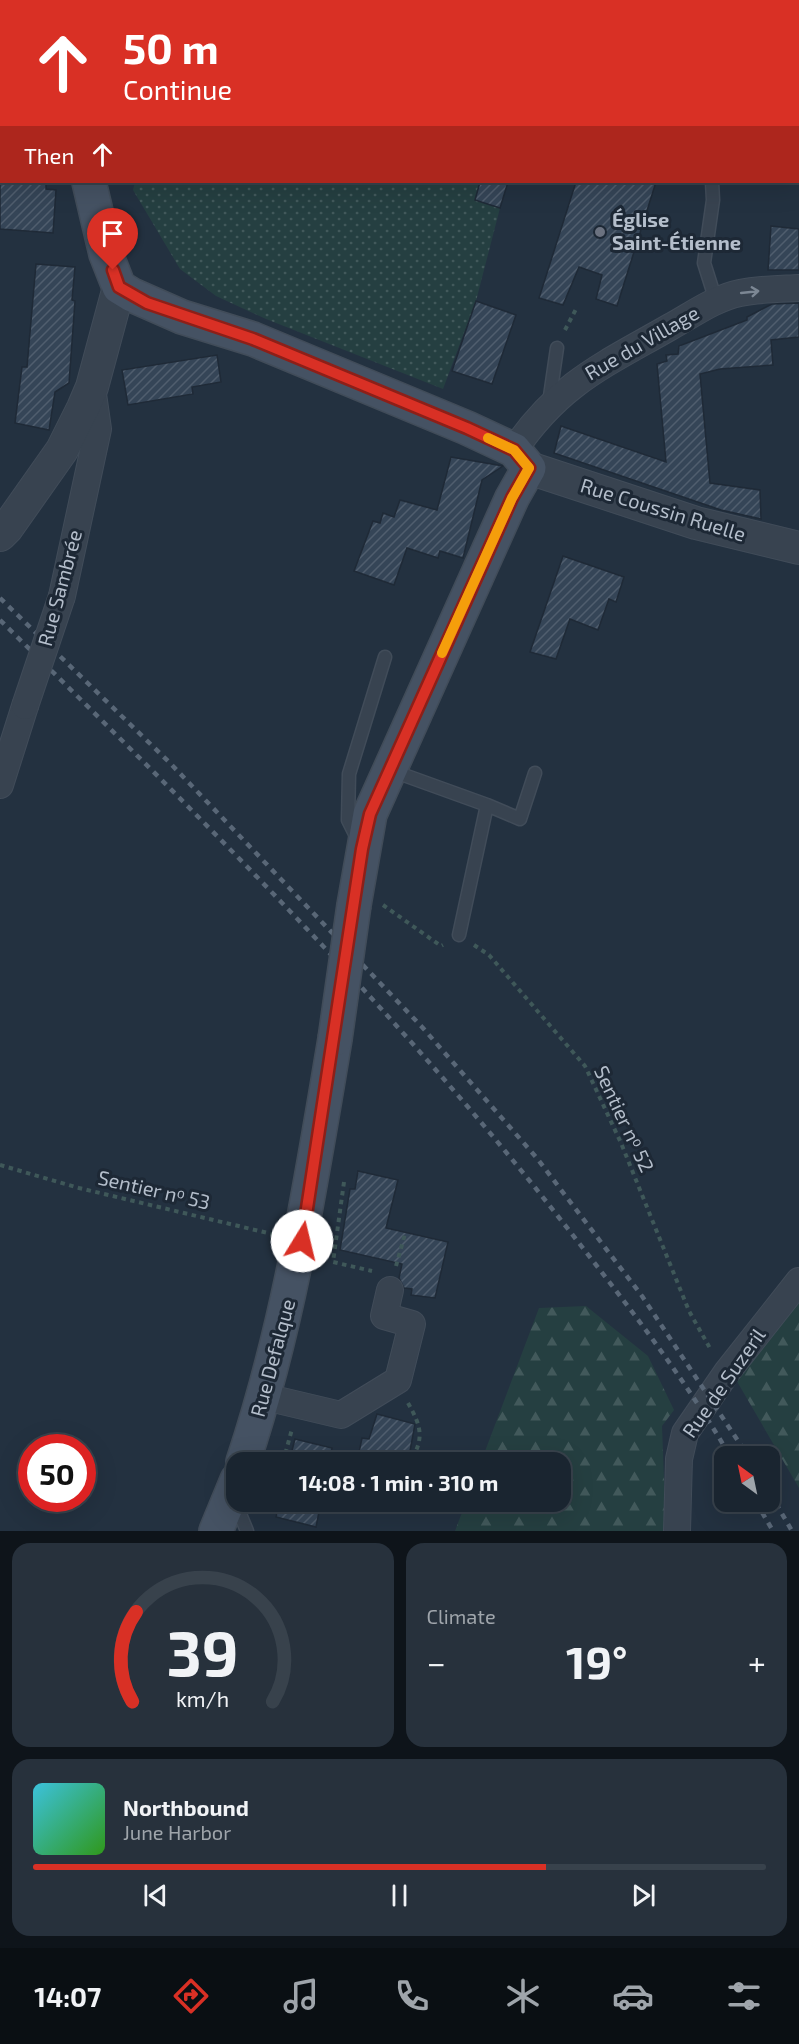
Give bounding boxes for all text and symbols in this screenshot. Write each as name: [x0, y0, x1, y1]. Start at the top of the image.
text: 50 m: [123, 22, 219, 72]
icon: ahead: [24, 24, 102, 102]
text: Continue: [123, 73, 232, 105]
icon: ahead: [86, 138, 119, 171]
text: Then: [24, 142, 74, 168]
place label: Église Saint-Étienne: [612, 207, 741, 254]
pin: [87, 208, 138, 270]
icon: arrive: [96, 217, 129, 250]
marker: Église Saint-Étienne: [593, 225, 607, 239]
one-way arrow: [739, 286, 759, 297]
street label: Rue du Village: [580, 300, 703, 384]
street label: Rue Coussin Ruelle: [578, 472, 749, 546]
street label: Rue Sambrée: [32, 527, 86, 648]
street label: Sentier nᵒ 52: [590, 1062, 660, 1176]
street label: Sentier nᵒ 53: [96, 1164, 213, 1214]
position arrow: [270, 1209, 334, 1273]
street label: Rue Defalque: [245, 1296, 299, 1419]
street label: Rue de Suzeril: [677, 1323, 770, 1442]
speed limit sign: 50: [18, 1434, 96, 1512]
north arrow: [714, 1446, 780, 1512]
map controls: [714, 1446, 780, 1512]
text: 14:08 · 1 min · 310 m: [299, 1469, 498, 1495]
text: Climate: [427, 1604, 496, 1628]
text: 39: [167, 1614, 239, 1689]
text: 19°: [566, 1634, 628, 1688]
text: −: [427, 1642, 446, 1682]
text: +: [748, 1642, 766, 1682]
text: km/h: [176, 1686, 229, 1711]
text: Northbound: [123, 1794, 249, 1820]
text: June Harbor: [123, 1820, 231, 1844]
icon: previous: [139, 1879, 172, 1912]
icon: pause: [383, 1879, 416, 1912]
icon: next: [627, 1879, 660, 1912]
icon: directions: [170, 1975, 212, 2017]
icon: music: [280, 1975, 322, 2017]
icon: phone: [391, 1975, 433, 2017]
icon: climate: [502, 1975, 544, 2017]
icon: car: [612, 1975, 654, 2017]
icon: filters: [723, 1975, 765, 2017]
text: 14:07: [34, 1980, 101, 2012]

